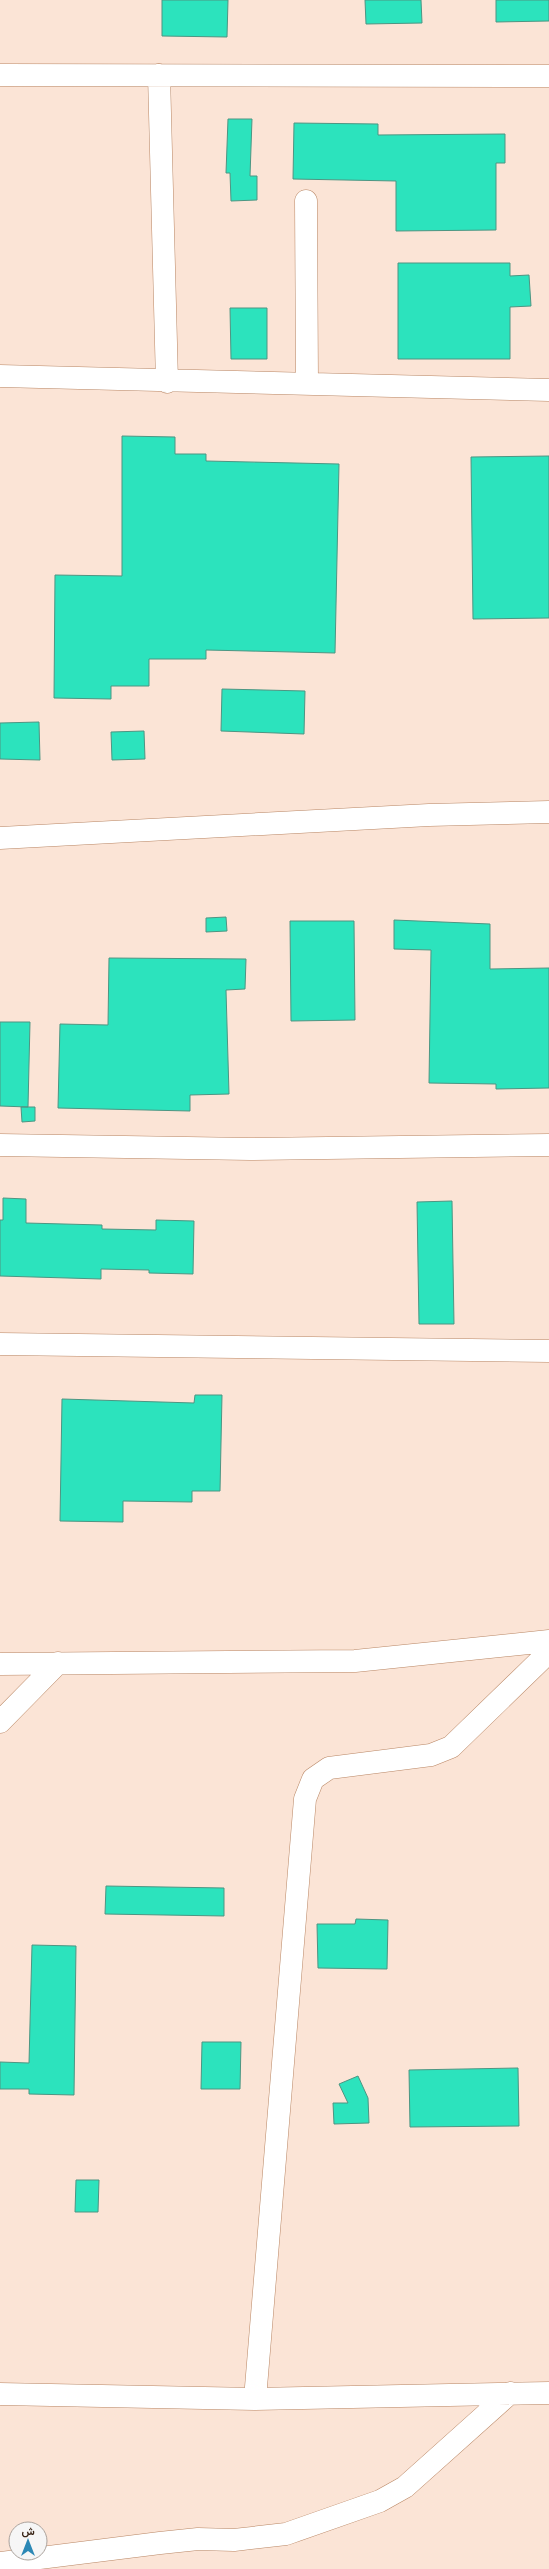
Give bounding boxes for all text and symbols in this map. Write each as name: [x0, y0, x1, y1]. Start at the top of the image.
north arrow: [8, 2521, 48, 2561]
text: ش: [21, 2525, 35, 2538]

